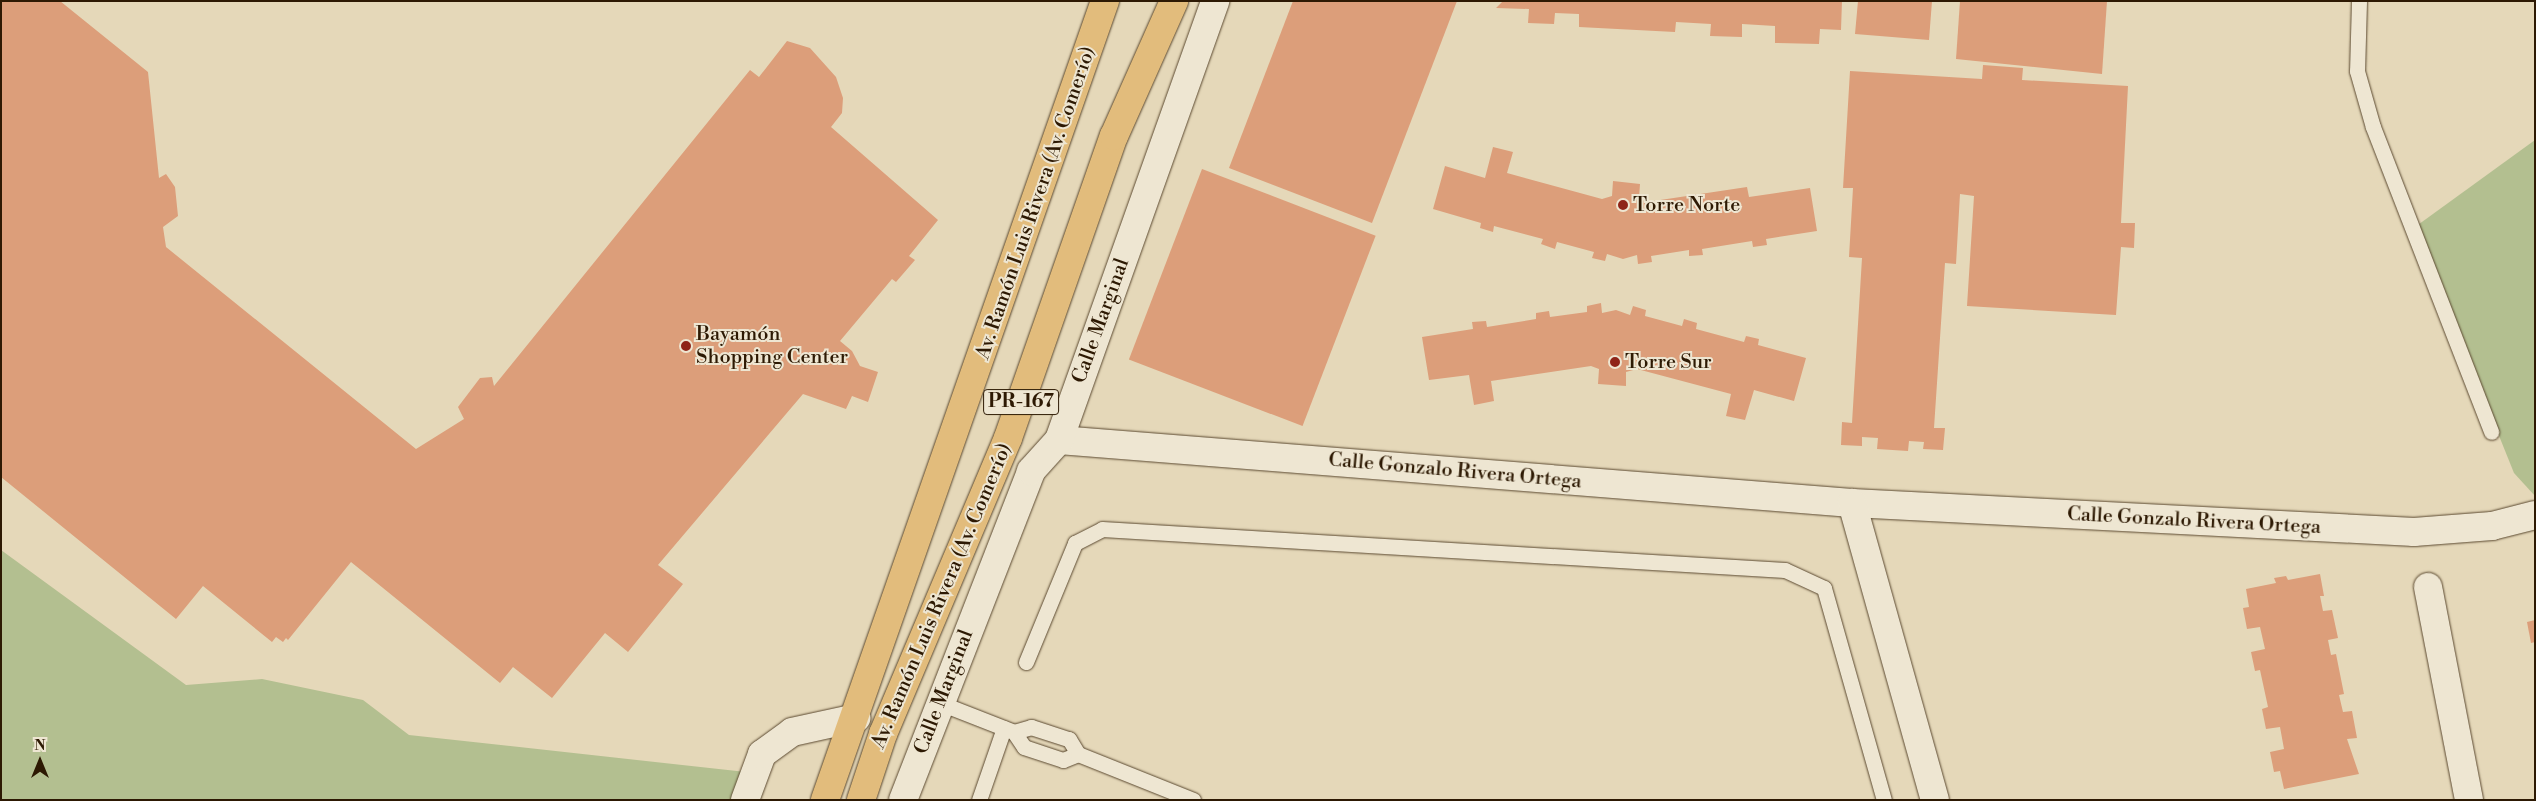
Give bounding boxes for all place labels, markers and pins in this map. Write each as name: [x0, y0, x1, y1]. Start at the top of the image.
place label: Torre Norte: [1633, 193, 1740, 217]
marker: Torre Norte: [1617, 199, 1629, 211]
place label: Bayamón Shopping Center: [696, 322, 848, 369]
marker: Bayamón Shopping Center: [680, 340, 692, 352]
place label: Torre Sur: [1625, 350, 1712, 374]
marker: Torre Sur: [1609, 356, 1621, 368]

